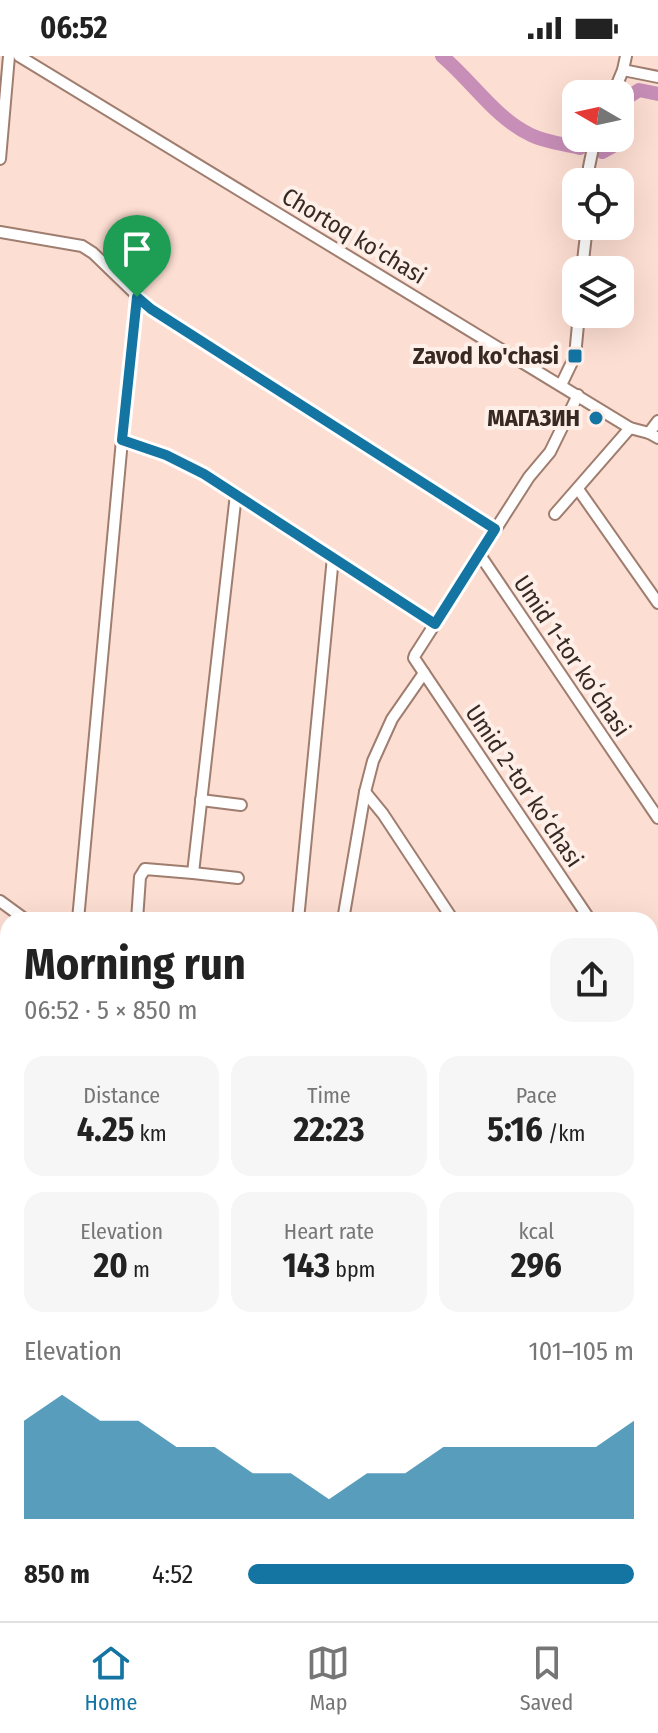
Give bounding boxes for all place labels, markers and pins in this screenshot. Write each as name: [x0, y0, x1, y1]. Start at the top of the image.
pin: [103, 215, 171, 297]
place label: Zavod ko'chasi: [413, 342, 559, 370]
marker: Zavod ko'chasi: [566, 347, 584, 365]
place label: МАГАЗИН: [487, 404, 580, 432]
marker: МАГАЗИН: [587, 409, 605, 427]

